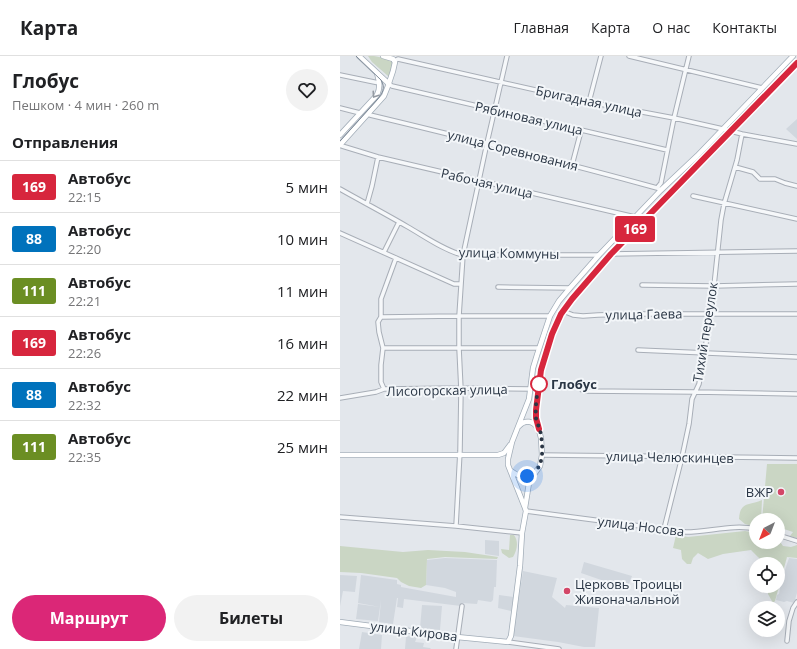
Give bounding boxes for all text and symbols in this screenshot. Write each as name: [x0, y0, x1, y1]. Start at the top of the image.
text: Карта: [20, 15, 78, 41]
text: Главная: [514, 18, 569, 37]
text: Карта: [591, 18, 630, 37]
text: О нас: [652, 18, 690, 37]
text: Контакты: [712, 18, 777, 37]
text: Глобус: [12, 68, 79, 94]
button: heart: [286, 69, 328, 111]
street label: Бригадная улица: [534, 81, 644, 121]
one-way arrow: [373, 90, 380, 97]
text: Пешком · 4 мин · 260 m: [12, 96, 159, 114]
street label: Рябиновая улица: [473, 97, 585, 139]
street label: улица Соревнования: [446, 125, 580, 175]
text: Отправления: [12, 132, 118, 152]
street label: Рабочая улица: [439, 164, 535, 202]
text: Автобус: [68, 168, 131, 188]
text: 169: [22, 177, 46, 196]
text: 5 мин: [285, 177, 328, 197]
text: 22:15: [68, 188, 101, 206]
line badge: 169: [612, 216, 658, 242]
text: 169: [623, 219, 647, 238]
text: Автобус: [68, 220, 131, 240]
text: 88: [26, 229, 42, 248]
text: 10 мин: [277, 229, 328, 249]
text: 22:20: [68, 240, 101, 258]
street label: улица Коммуны: [459, 243, 559, 263]
text: Автобус: [68, 272, 131, 292]
street label: Тихий переулок: [688, 280, 722, 383]
text: 111: [22, 281, 46, 300]
text: 11 мин: [277, 281, 328, 301]
text: 22:21: [68, 292, 101, 310]
street label: улица Гаева: [605, 304, 683, 324]
text: Автобус: [68, 324, 131, 344]
text: 169: [22, 333, 46, 352]
text: 16 мин: [277, 333, 328, 353]
text: 22:26: [68, 344, 101, 362]
marker: Глобус: [530, 375, 548, 393]
place label: Глобус: [551, 375, 597, 393]
text: Автобус: [68, 376, 131, 396]
street label: Лисогорская улица: [386, 380, 508, 400]
text: 88: [26, 385, 42, 404]
text: 22 мин: [277, 385, 328, 405]
text: 22:32: [68, 396, 101, 414]
text: Автобус: [68, 428, 131, 448]
text: 111: [22, 437, 46, 456]
text: 25 мин: [277, 437, 328, 457]
street label: улица Челюскинцев: [606, 447, 734, 467]
text: 22:35: [68, 448, 101, 466]
your location: [517, 466, 537, 486]
place label: ВЖР: [746, 483, 773, 501]
marker: ВЖР: [776, 487, 786, 497]
street label: улица Носова: [597, 512, 685, 540]
north arrow: [749, 513, 785, 549]
map controls: [749, 513, 785, 637]
button: locate: [749, 557, 785, 593]
place label: Церковь Троицы Живоначальной: [575, 575, 682, 608]
marker: Церковь Троицы Живоначальной: [562, 586, 572, 596]
button: Маршрут: [12, 595, 166, 641]
button: Билеты: [174, 595, 328, 641]
button: layers: [749, 601, 785, 637]
street label: улица Кирова: [369, 617, 459, 645]

